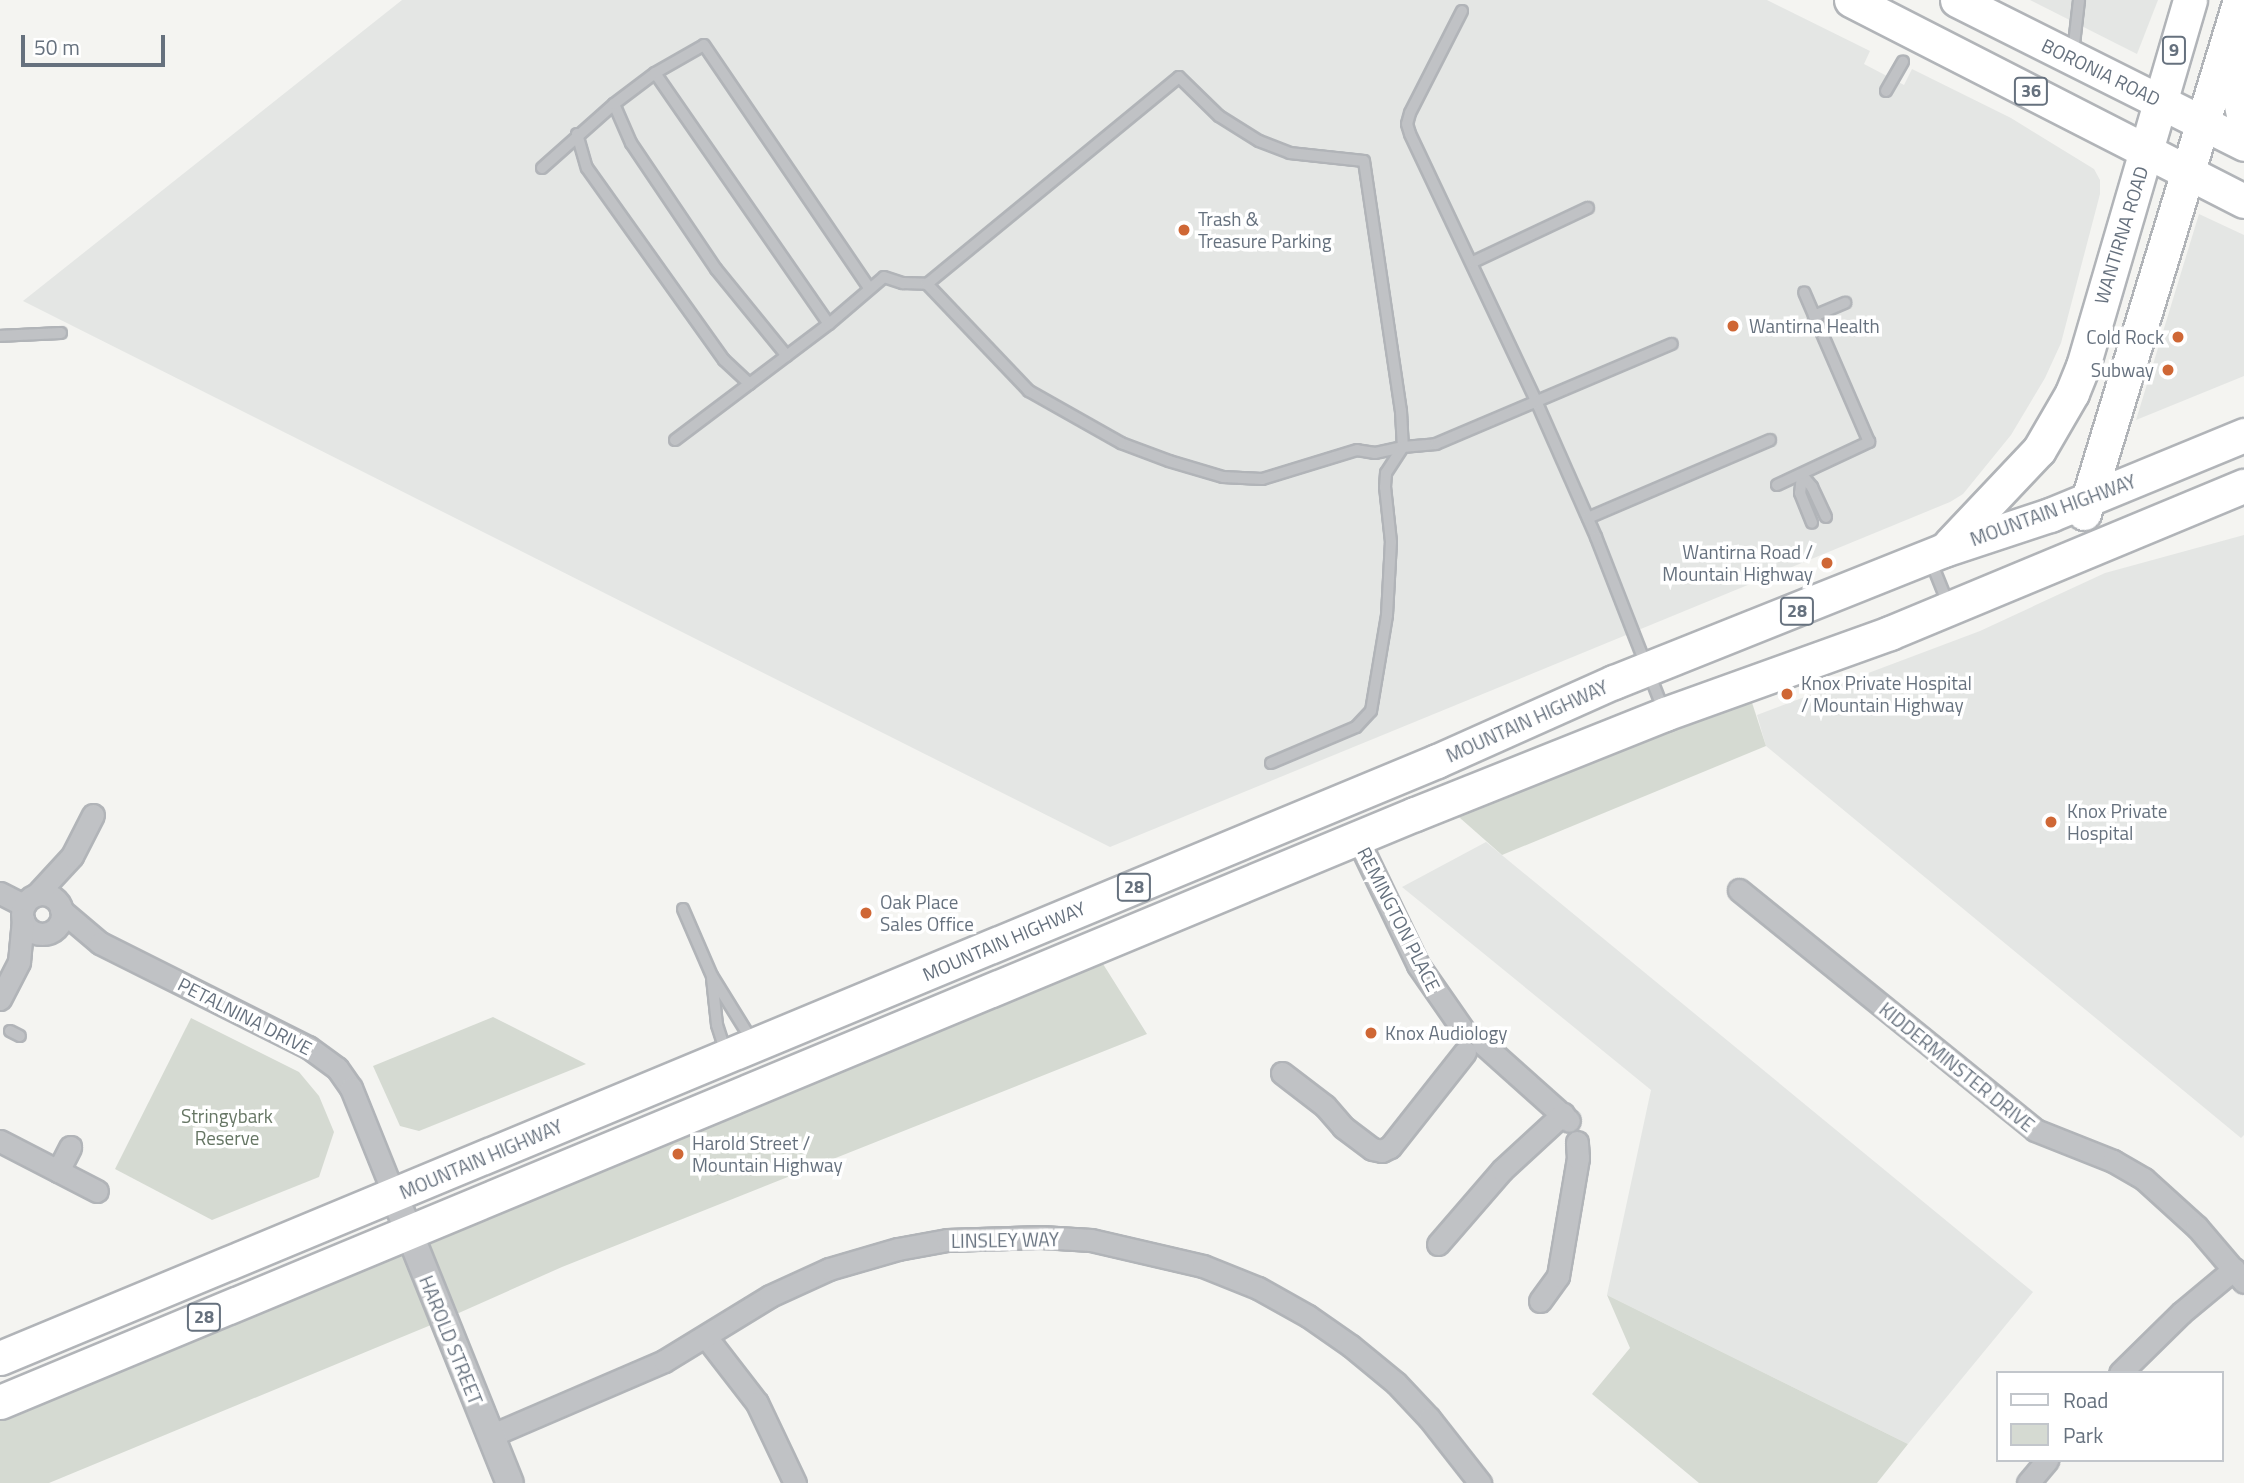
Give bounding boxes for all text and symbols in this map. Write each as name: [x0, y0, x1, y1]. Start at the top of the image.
scale bar: [24, 21, 168, 65]
text: 50 m: [34, 31, 80, 63]
street label: BORONIA ROAD: [2038, 33, 2164, 111]
road number: 9: [2162, 36, 2186, 64]
road number: 36: [2014, 76, 2048, 106]
street label: WANTIRNA ROAD: [2089, 163, 2153, 307]
place label: Trash & Treasure Parking: [1198, 208, 1331, 252]
marker: Trash & Treasure Parking: [1176, 222, 1192, 238]
place label: Wantirna Health: [1749, 315, 1880, 337]
marker: Wantirna Health: [1723, 316, 1743, 336]
place label: Cold Rock: [2086, 326, 2164, 348]
marker: Cold Rock: [2170, 329, 2186, 345]
place label: Subway: [2091, 359, 2154, 381]
marker: Subway: [2160, 362, 2176, 378]
street label: MOUNTAIN HIGHWAY: [1967, 469, 2139, 551]
place label: Wantirna Road / Mountain Highway: [1662, 541, 1813, 585]
marker: Wantirna Road / Mountain Highway: [1819, 555, 1835, 571]
road number: 28: [1780, 596, 1814, 626]
place label: Knox Private Hospital / Mountain Highway: [1801, 672, 1972, 716]
street label: MOUNTAIN HIGHWAY: [1443, 675, 1611, 767]
marker: Knox Private Hospital / Mountain Highway: [1779, 686, 1795, 702]
place label: Knox Private Hospital: [2067, 800, 2167, 844]
marker: Knox Private Hospital: [2041, 812, 2061, 832]
street label: REMINGTON PLACE: [1353, 843, 1445, 995]
road number: 28: [1116, 872, 1152, 902]
place label: Oak Place Sales Office: [880, 891, 974, 935]
street label: MOUNTAIN HIGHWAY: [919, 896, 1089, 986]
marker: Oak Place Sales Office: [858, 905, 874, 921]
street label: PETALNINA DRIVE: [174, 972, 316, 1060]
street label: KIDDERMINSTER DRIVE: [1875, 998, 2039, 1136]
place label: Knox Audiology: [1385, 1022, 1508, 1044]
marker: Knox Audiology: [1363, 1025, 1379, 1041]
park label: Stringybark Reserve: [181, 1105, 273, 1149]
street label: MOUNTAIN HIGHWAY: [396, 1114, 566, 1204]
place label: Harold Street / Mountain Highway: [692, 1132, 843, 1176]
marker: Harold Street / Mountain Highway: [670, 1146, 686, 1162]
street label: LINSLEY WAY: [951, 1228, 1059, 1252]
street label: HAROLD STREET: [415, 1272, 487, 1408]
road number: 28: [186, 1302, 222, 1332]
legend: [1996, 1371, 2223, 1462]
text: Road: [2063, 1384, 2108, 1416]
text: Park: [2063, 1419, 2103, 1451]

